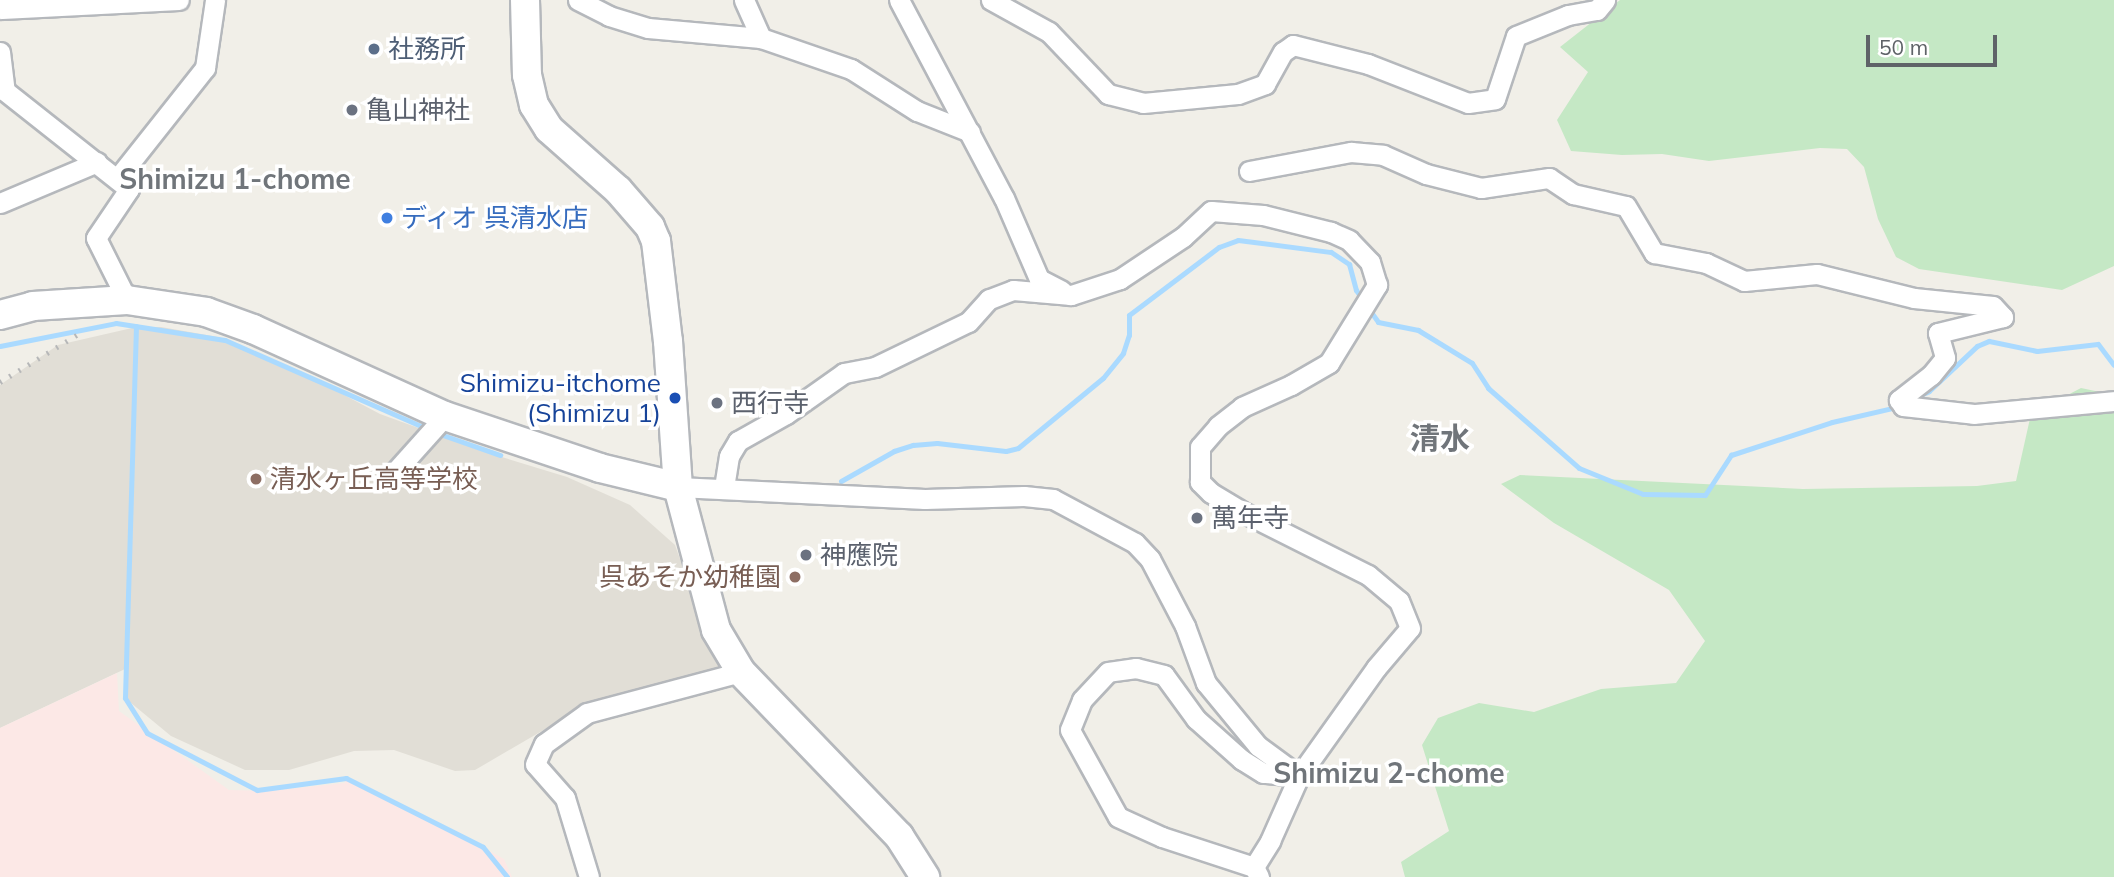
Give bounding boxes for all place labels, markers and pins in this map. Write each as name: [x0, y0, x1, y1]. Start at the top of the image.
place label: 社務所: [388, 33, 466, 65]
marker: 社務所: [366, 41, 382, 57]
place label: 亀山神社: [366, 94, 470, 126]
marker: 亀山神社: [344, 102, 360, 118]
place label: ディオ 呉清水店: [401, 202, 590, 234]
marker: ディオ 呉清水店: [379, 210, 395, 226]
place label: Shimizu-itchome (Shimizu 1): [460, 367, 661, 428]
place label: 西行寺: [731, 387, 809, 419]
marker: Shimizu-itchome (Shimizu 1): [667, 390, 683, 406]
marker: 西行寺: [709, 395, 725, 411]
place label: 清水ヶ丘高等学校: [270, 463, 478, 495]
marker: 清水ヶ丘高等学校: [248, 471, 264, 487]
place label: 萬年寺: [1211, 502, 1289, 534]
marker: 萬年寺: [1189, 510, 1205, 526]
place label: 神應院: [820, 539, 898, 571]
marker: 神應院: [798, 547, 814, 563]
place label: 呉あそか幼稚園: [599, 561, 781, 593]
marker: 呉あそか幼稚園: [787, 569, 803, 585]

